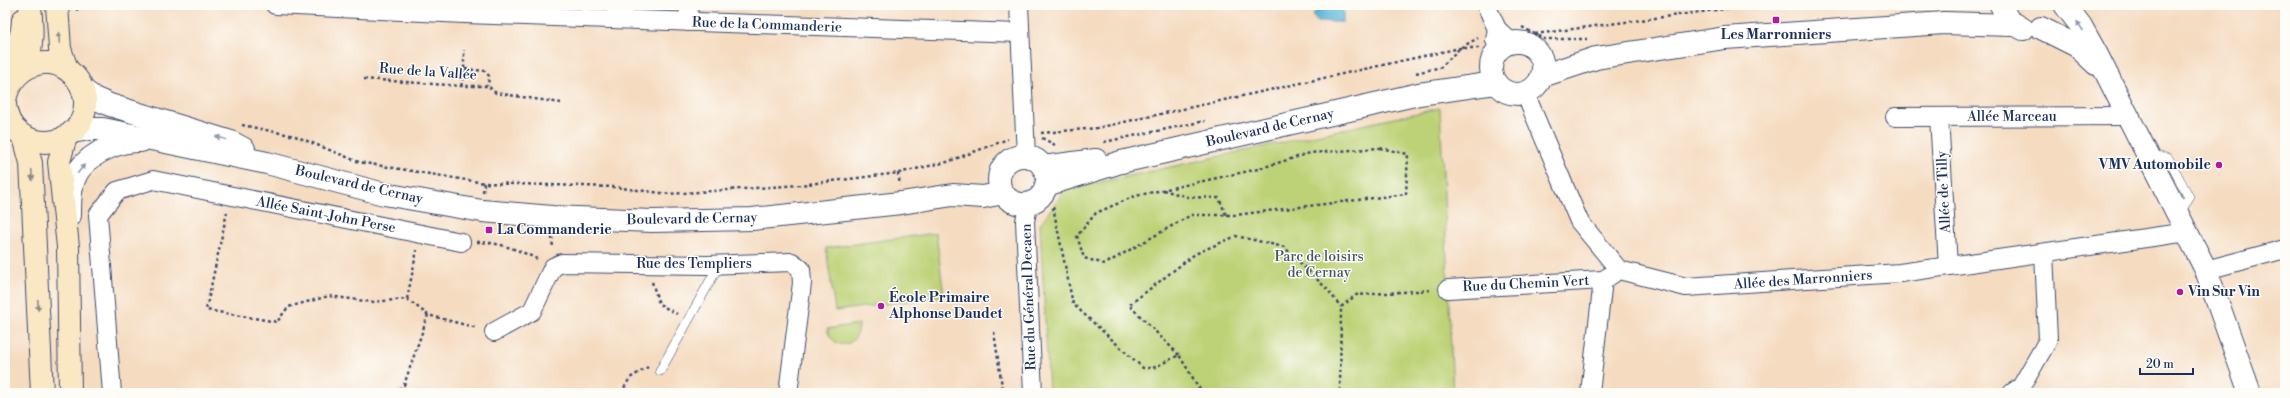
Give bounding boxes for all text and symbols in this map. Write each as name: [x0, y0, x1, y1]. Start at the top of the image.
street label: Rue de la Commanderie: [692, 13, 842, 37]
marker: Les Marronniers: [1771, 15, 1781, 25]
one-way arrow: [2076, 20, 2084, 31]
place label: Les Marronniers: [1721, 26, 1831, 44]
one-way arrow: [56, 32, 62, 44]
street label: Rue de la Vallée: [379, 60, 477, 84]
street label: Boulevard de Cernay: [1203, 104, 1336, 152]
street label: Allée Marceau: [1966, 108, 2057, 126]
one-way arrow: [214, 135, 226, 141]
street label: Allée de Tilly: [1933, 150, 1955, 235]
place label: VMV Automobile: [2098, 156, 2211, 174]
marker: VMV Automobile: [2214, 160, 2224, 170]
street label: Boulevard de Cernay: [292, 161, 425, 209]
one-way arrow: [77, 163, 85, 174]
one-way arrow: [29, 169, 35, 182]
street label: Allée Saint-John Perse: [254, 192, 397, 237]
street label: Boulevard de Cernay: [626, 209, 758, 229]
place label: La Commanderie: [497, 221, 612, 239]
street label: Rue du Général Decaen: [1017, 223, 1041, 371]
marker: La Commanderie: [484, 225, 494, 235]
park label: Parc de loisirs de Cernay: [1274, 248, 1364, 282]
street label: Rue des Templiers: [636, 255, 752, 273]
street label: Allée des Marronniers: [1732, 266, 1873, 294]
street label: Rue du Chemin Vert: [1462, 272, 1590, 296]
place label: Vin Sur Vin: [2187, 283, 2260, 301]
place label: École Primaire Alphonse Daudet: [888, 287, 1003, 323]
marker: Vin Sur Vin: [2175, 287, 2185, 297]
one-way arrow: [35, 299, 42, 311]
marker: École Primaire Alphonse Daudet: [876, 301, 886, 311]
scale bar: [2140, 350, 2193, 376]
text: 20 m: [2146, 357, 2174, 372]

